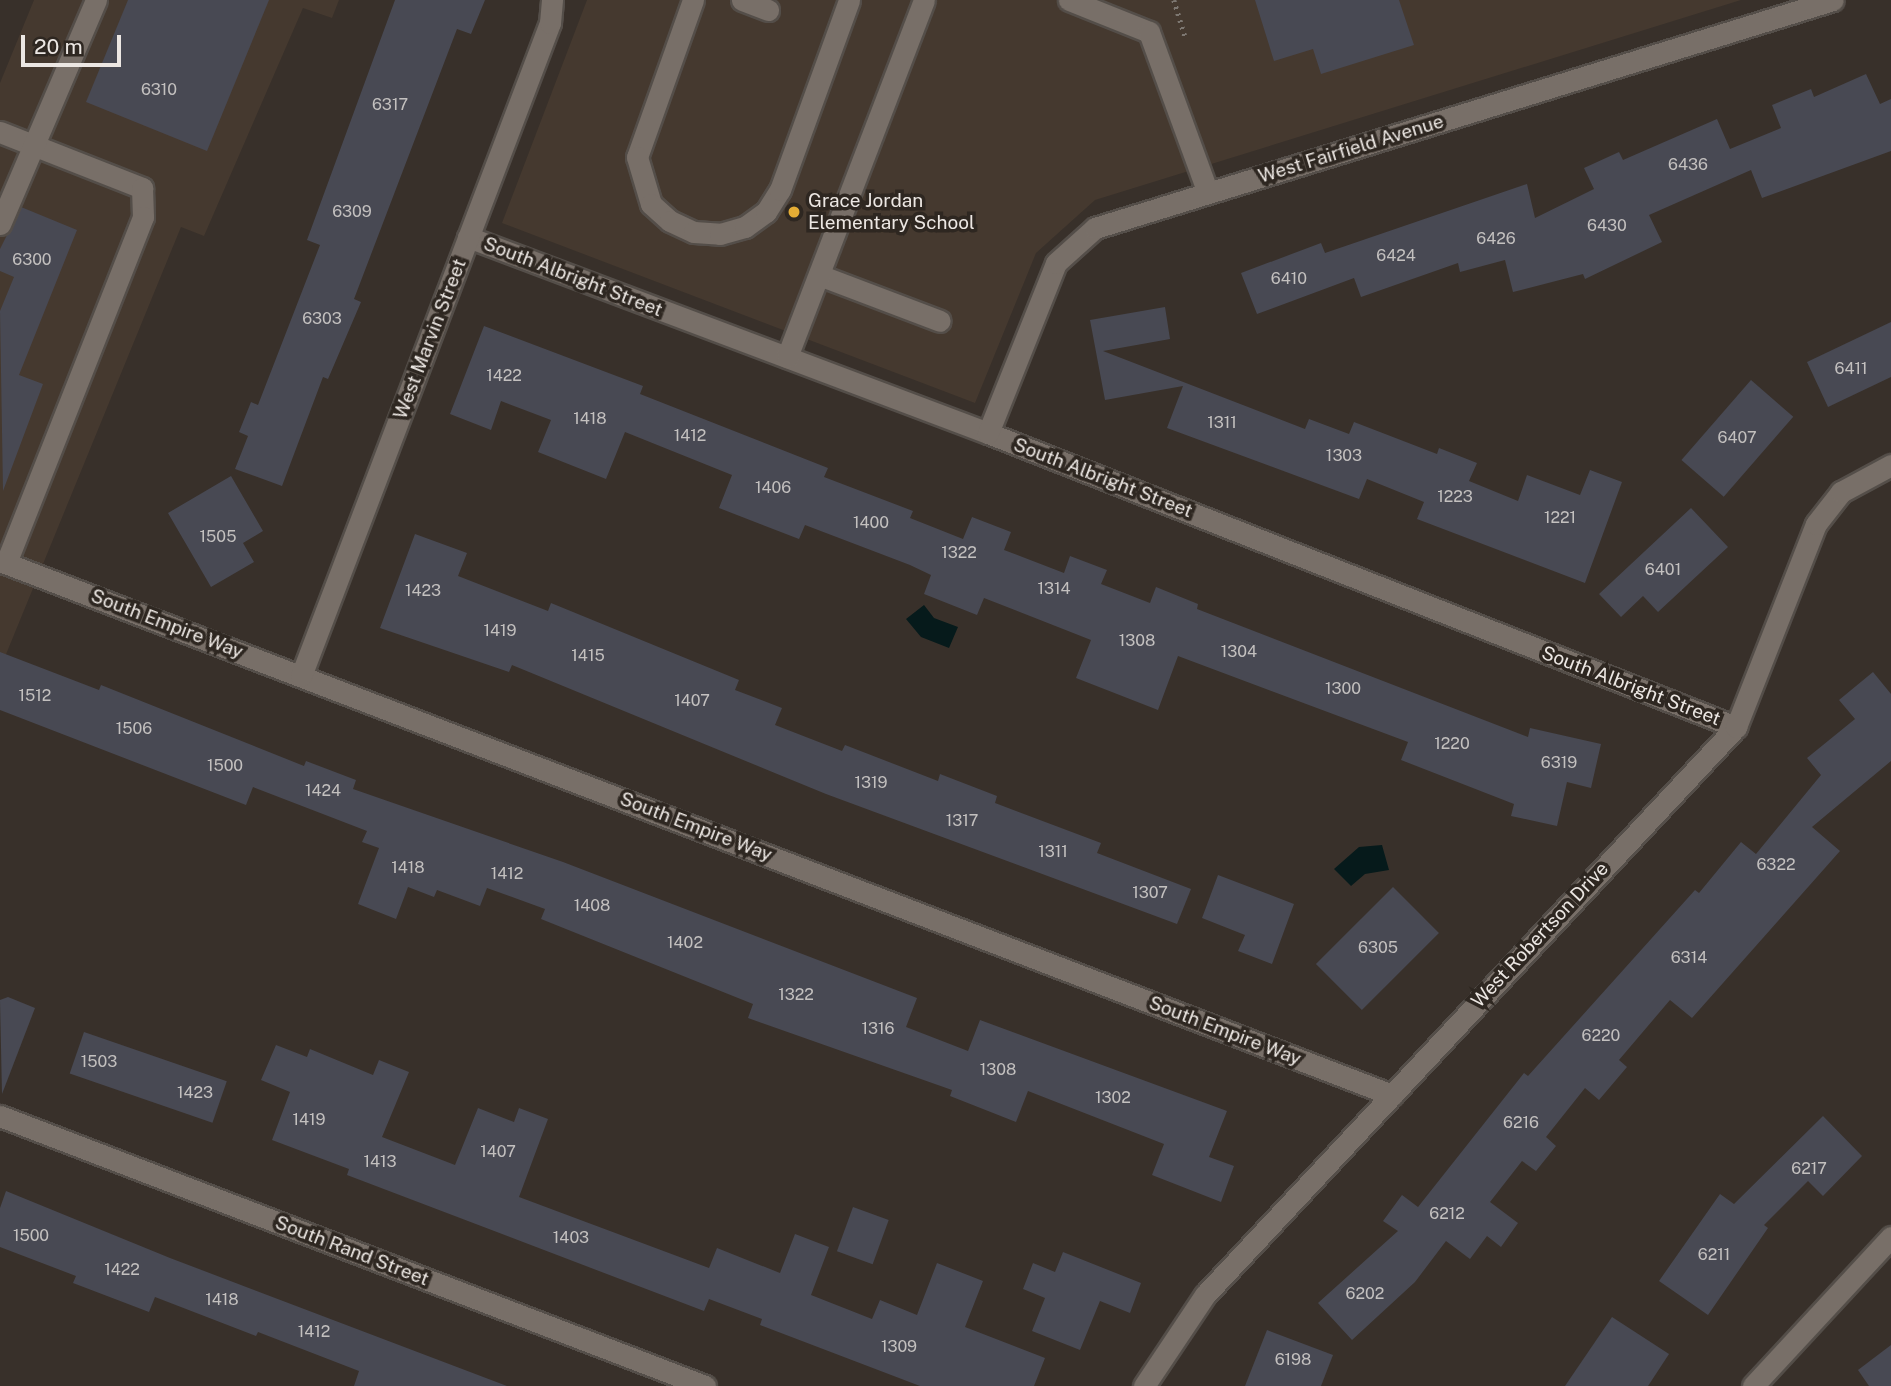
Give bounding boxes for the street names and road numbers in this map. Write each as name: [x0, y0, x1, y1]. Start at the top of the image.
street label: West Fairfield Avenue: [1256, 110, 1446, 188]
street label: South Albright Street: [480, 232, 666, 322]
street label: West Marvin Street: [389, 256, 471, 422]
street label: South Albright Street: [1010, 433, 1196, 523]
street label: South Empire Way: [87, 584, 247, 664]
street label: South Albright Street: [1538, 641, 1724, 731]
street label: South Empire Way: [616, 787, 776, 867]
street label: West Robertson Drive: [1467, 858, 1613, 1012]
street label: South Empire Way: [1145, 991, 1305, 1071]
street label: South Rand Street: [272, 1211, 432, 1291]

